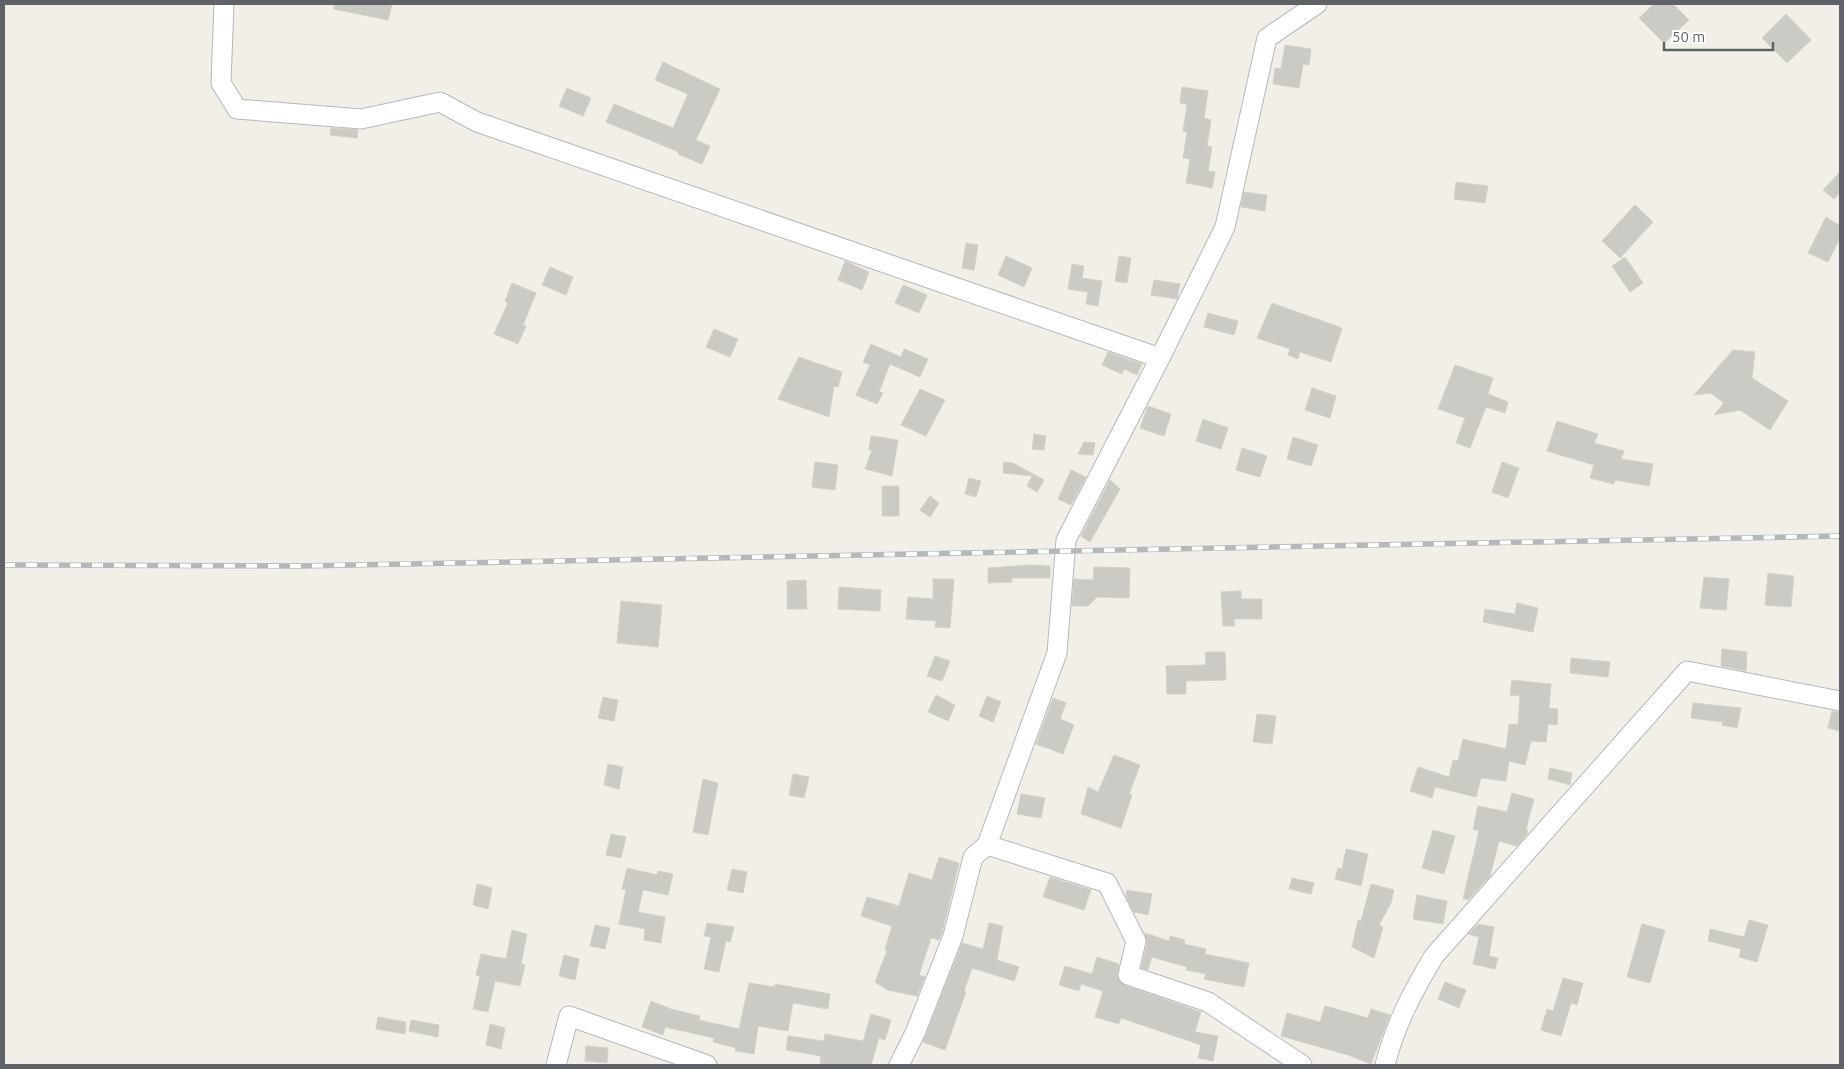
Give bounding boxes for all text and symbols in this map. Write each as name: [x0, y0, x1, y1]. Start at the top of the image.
scale bar: [1664, 20, 1773, 52]
text: 50 m: [1672, 28, 1705, 45]

